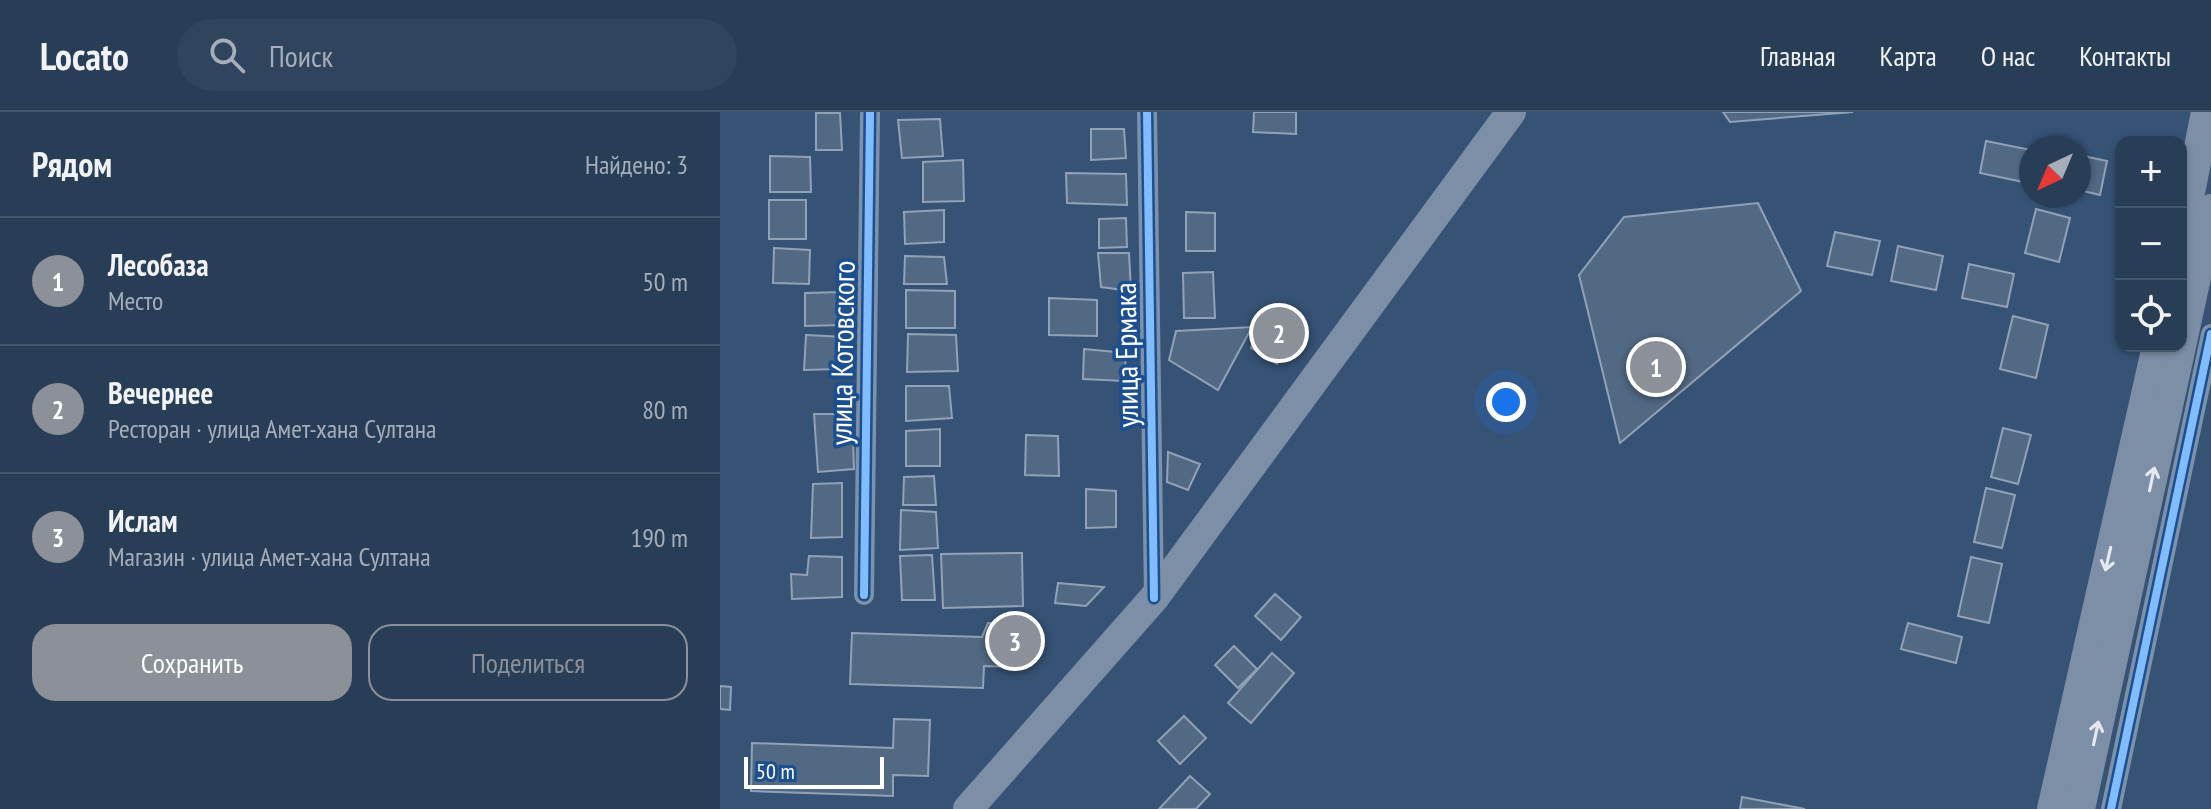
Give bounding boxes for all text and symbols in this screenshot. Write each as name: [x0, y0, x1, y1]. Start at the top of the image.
search box: [177, 19, 737, 91]
text: Locato: [40, 31, 129, 80]
icon: search: [205, 33, 249, 77]
text: Поиск: [269, 36, 333, 75]
text: Главная: [1760, 37, 1836, 74]
text: Карта: [1880, 37, 1937, 74]
text: О нас: [1981, 37, 2035, 74]
text: Контакты: [2079, 37, 2171, 74]
north arrow: [2019, 136, 2091, 208]
map controls: [2115, 136, 2187, 352]
button: +: [2115, 136, 2187, 208]
text: Рядом: [32, 142, 112, 186]
text: Найдено: 3: [585, 148, 688, 181]
button: −: [2115, 208, 2187, 280]
text: Лесобаза: [108, 245, 209, 284]
street label: улица Котовского: [820, 260, 863, 446]
text: 1: [52, 265, 64, 298]
text: 50 m: [642, 265, 688, 298]
button: locate: [2115, 280, 2187, 352]
street label: улица Ермака: [1105, 282, 1146, 428]
text: Место: [108, 284, 163, 317]
pin: 2: [1253, 303, 1305, 363]
pin: 1: [1630, 337, 1682, 397]
text: Вечернее: [108, 373, 213, 412]
your location: [1486, 382, 1526, 422]
text: 2: [52, 393, 64, 426]
text: 80 m: [642, 393, 688, 426]
text: Ресторан · улица Амет-хана Султана: [108, 412, 436, 445]
one-way arrow: [2145, 466, 2160, 492]
text: Ислам: [108, 501, 178, 540]
text: 3: [52, 521, 64, 554]
text: 190 m: [630, 521, 688, 554]
text: Магазин · улица Амет-хана Султана: [108, 540, 431, 573]
one-way arrow: [2100, 545, 2115, 571]
pin: 3: [989, 611, 1041, 671]
button: Сохранить: [32, 624, 352, 701]
button: Поделиться: [368, 624, 688, 701]
one-way arrow: [2090, 720, 2105, 746]
scale bar: [744, 753, 884, 789]
text: 50 m: [756, 757, 795, 785]

